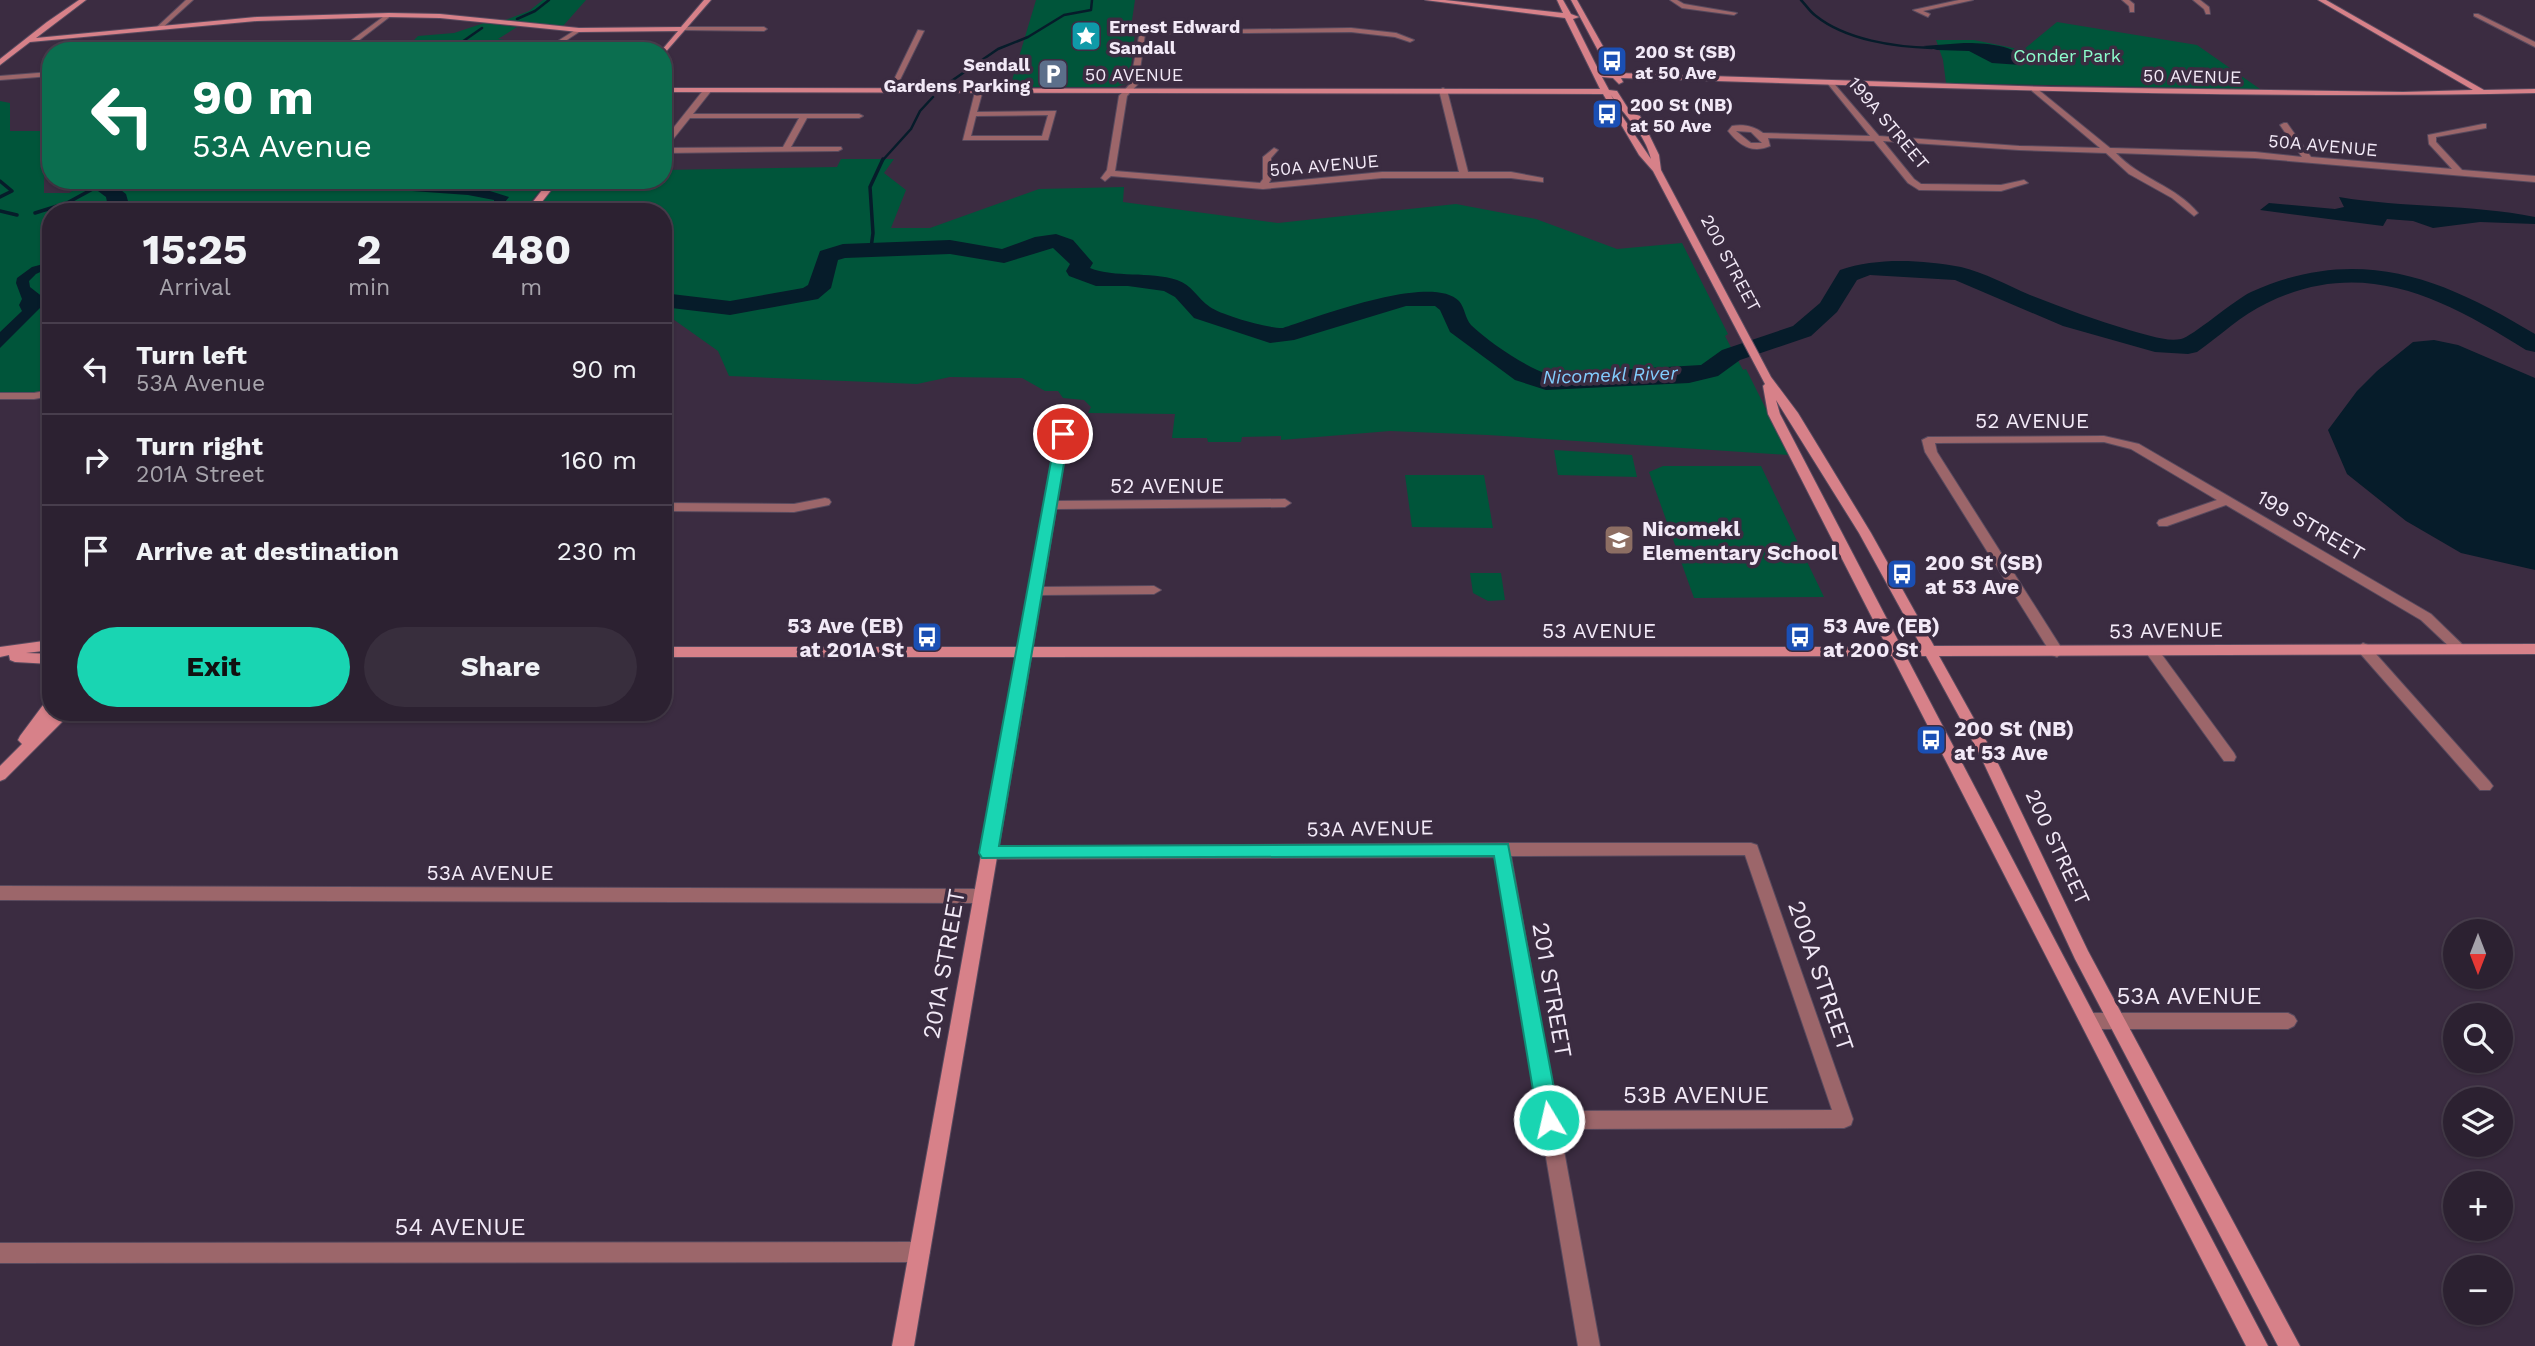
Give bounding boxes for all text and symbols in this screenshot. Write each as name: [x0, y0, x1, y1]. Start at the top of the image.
place label: Ernest Edward Sandall: [1109, 16, 1240, 58]
place icon: Ernest Edward Sandall: [1069, 19, 1103, 53]
place label: 200 St (SB) at 50 Ave: [1635, 41, 1736, 83]
bus stop icon: 200 St (SB) at 50 Ave: [1595, 44, 1629, 78]
park label: Conder Park: [2013, 45, 2121, 66]
place label: Sendall Gardens Parking: [883, 54, 1031, 96]
parking icon: Sendall Gardens Parking: [1036, 57, 1070, 91]
street label: 50 AVENUE: [1085, 64, 1183, 85]
street label: 50 AVENUE: [2143, 65, 2241, 87]
text: 90 m: [192, 68, 314, 126]
icon: left: [77, 70, 168, 161]
street label: 199A STREET: [1844, 73, 1934, 174]
place label: 200 St (NB) at 50 Ave: [1630, 94, 1733, 136]
bus stop icon: 200 St (NB) at 50 Ave: [1590, 97, 1624, 131]
text: 53A Avenue: [192, 127, 372, 165]
street label: 50A AVENUE: [2267, 130, 2379, 160]
street label: 50A AVENUE: [1268, 150, 1380, 180]
street label: 200 STREET: [1697, 211, 1765, 315]
text: 15:25: [143, 225, 247, 274]
text: 2: [357, 225, 382, 274]
text: 480: [491, 225, 571, 274]
text: Arrival: [159, 274, 231, 301]
text: min: [348, 274, 390, 301]
text: m: [520, 274, 542, 301]
text: Turn left: [136, 340, 247, 370]
icon: left: [77, 350, 115, 388]
text: 90 m: [571, 354, 637, 384]
water label: Nicomekl River: [1542, 361, 1679, 389]
text: 53A Avenue: [136, 370, 265, 397]
pin: [1033, 404, 1093, 464]
street label: 52 AVENUE: [1975, 408, 2089, 433]
icon: arrive: [1044, 415, 1082, 453]
text: Turn right: [136, 431, 263, 461]
icon: right: [77, 441, 115, 479]
text: 160 m: [561, 445, 637, 475]
text: 201A Street: [136, 461, 264, 488]
street label: 52 AVENUE: [1110, 473, 1224, 498]
street label: 199 STREET: [2253, 484, 2370, 566]
place label: Nicomekl Elementary School: [1642, 516, 1838, 565]
school or university icon: Nicomekl Elementary School: [1602, 523, 1636, 557]
icon: arrive: [77, 532, 115, 570]
text: Arrive at destination: [136, 536, 399, 566]
text: 230 m: [557, 536, 637, 566]
place label: 200 St (SB) at 53 Ave: [1925, 550, 2043, 599]
bus stop icon: 200 St (SB) at 53 Ave: [1885, 557, 1919, 591]
place label: 53 Ave (EB) at 201A St: [787, 613, 904, 662]
place label: 53 Ave (EB) at 200 St: [1823, 613, 1940, 662]
street label: 53 AVENUE: [2109, 617, 2223, 643]
street label: 53 AVENUE: [1542, 618, 1656, 643]
bus stop icon: 53 Ave (EB) at 201A St: [910, 620, 944, 654]
bus stop icon: 53 Ave (EB) at 200 St: [1783, 620, 1817, 654]
button: Exit: [77, 627, 350, 707]
button: Share: [364, 627, 637, 707]
place label: 200 St (NB) at 53 Ave: [1954, 716, 2074, 765]
bus stop icon: 200 St (NB) at 53 Ave: [1914, 723, 1948, 757]
street label: 200 STREET: [2020, 785, 2096, 909]
street label: 53A AVENUE: [1306, 814, 1434, 842]
street label: 53A AVENUE: [426, 860, 554, 885]
street label: 201A STREET: [917, 887, 971, 1041]
street label: 200A STREET: [1782, 897, 1860, 1055]
north arrow: [2443, 919, 2513, 989]
map controls: [2443, 919, 2513, 1325]
street label: 201 STREET: [1526, 920, 1578, 1060]
street label: 53A AVENUE: [2116, 982, 2262, 1010]
button: search: [2443, 1003, 2513, 1073]
street label: 53B AVENUE: [1623, 1081, 1769, 1109]
position arrow: [1512, 1083, 1586, 1157]
button: layers: [2443, 1087, 2513, 1157]
button: +: [2443, 1171, 2513, 1241]
street label: 54 AVENUE: [394, 1213, 526, 1241]
button: −: [2443, 1255, 2513, 1325]

